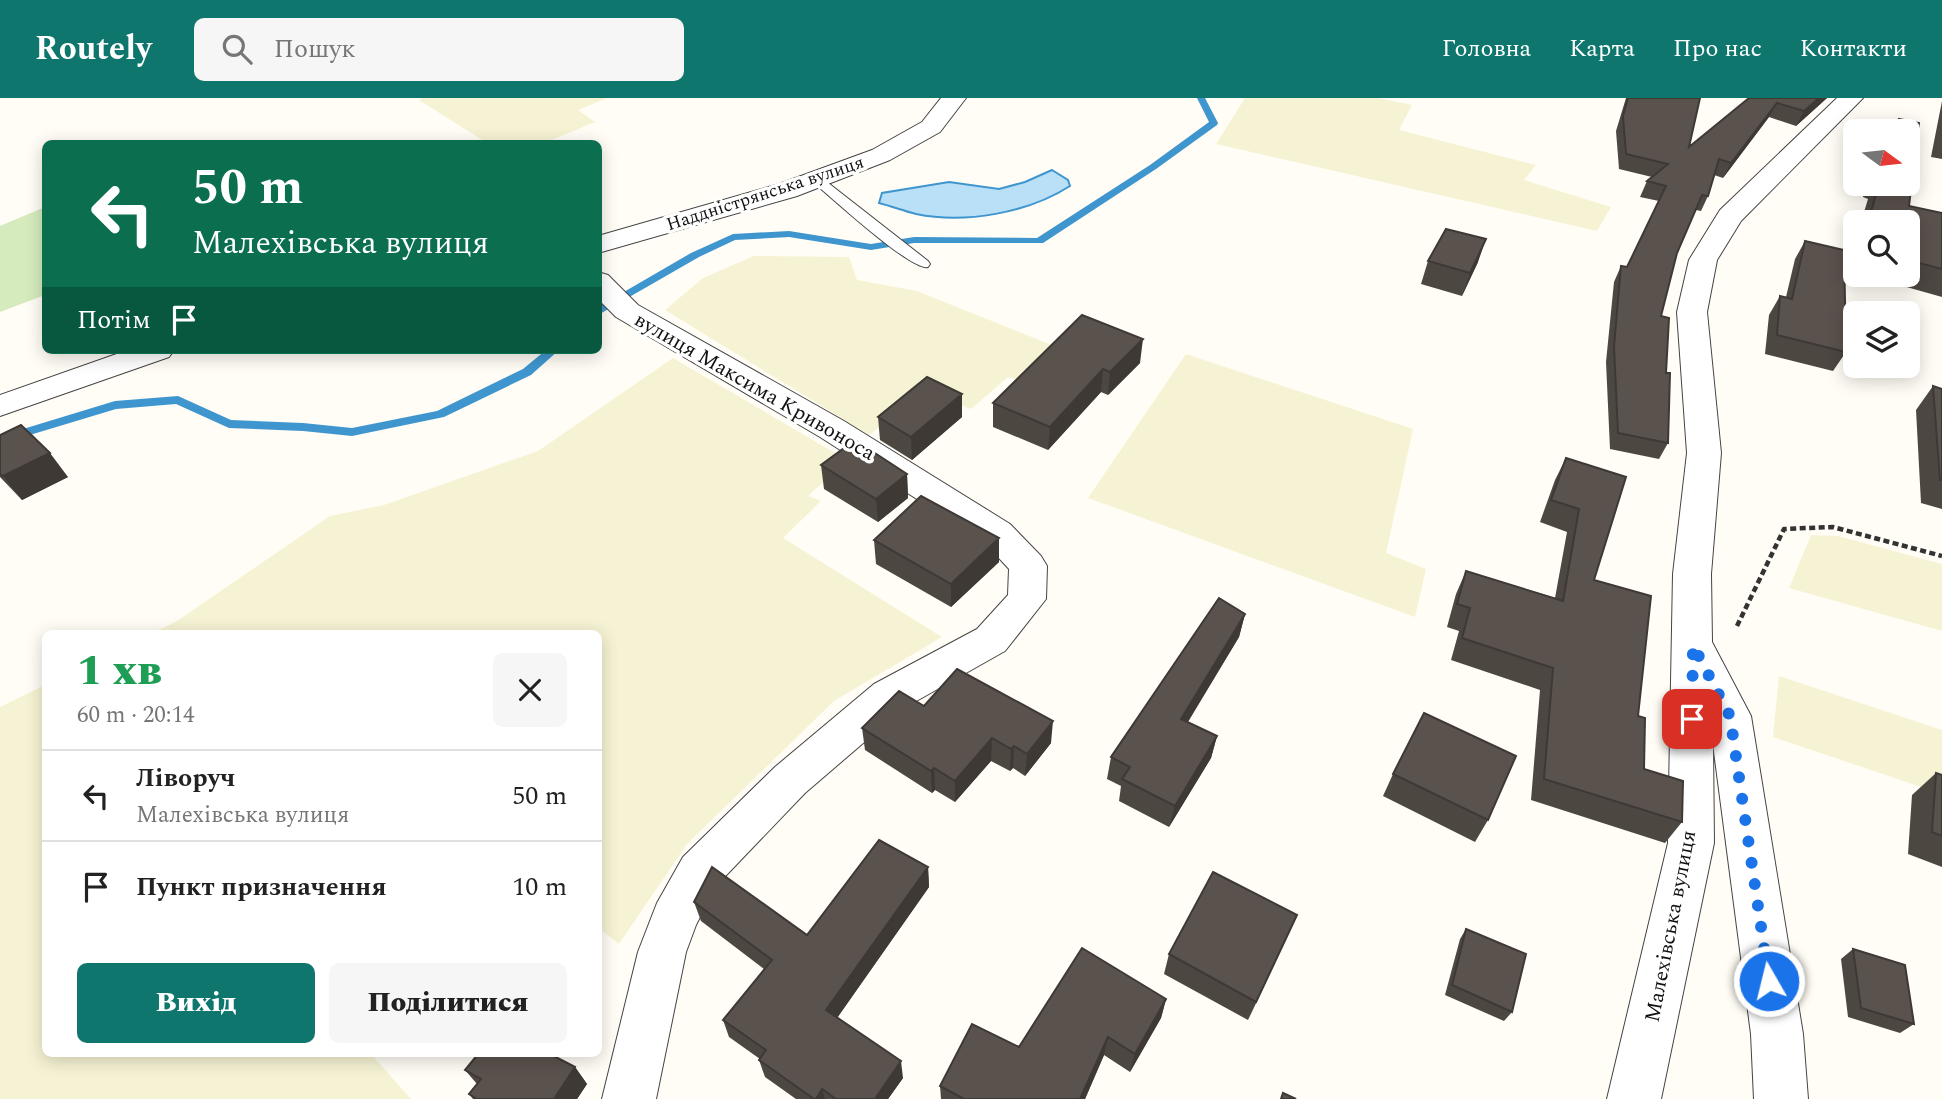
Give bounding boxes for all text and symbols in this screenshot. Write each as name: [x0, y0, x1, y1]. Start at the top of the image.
search box: [194, 18, 684, 81]
text: Routely: [35, 24, 152, 74]
text: Пошук: [274, 29, 356, 69]
icon: search: [218, 30, 256, 68]
text: Головна: [1442, 31, 1531, 67]
text: Карта: [1569, 31, 1635, 67]
text: Про нас: [1673, 31, 1762, 67]
text: Контакти: [1800, 31, 1907, 67]
north arrow: [1843, 119, 1920, 196]
map controls: [1843, 119, 1920, 378]
street label: Наддністрянська вулиця: [663, 149, 867, 238]
text: 50 m: [192, 151, 303, 226]
icon: left: [77, 168, 168, 259]
button: search: [1843, 210, 1920, 287]
text: Малехівська вулиця: [192, 219, 489, 268]
text: Потім: [77, 300, 151, 340]
icon: arrive: [165, 301, 203, 339]
button: layers: [1843, 301, 1920, 378]
street label: вулиця Максима Кривоноса: [628, 305, 882, 470]
text: 1 хв: [77, 640, 162, 703]
button: close: [493, 653, 567, 727]
pin: [1662, 689, 1722, 749]
text: 60 m · 20:14: [77, 698, 195, 733]
icon: arrive: [1673, 700, 1711, 738]
text: Ліворуч: [136, 758, 235, 798]
text: 50 m: [512, 776, 567, 816]
icon: left: [77, 777, 115, 815]
text: Малехівська вулиця: [136, 798, 349, 833]
street label: Малехівська вулиця: [1637, 827, 1705, 1025]
text: Пункт призначення: [136, 867, 387, 907]
text: 10 m: [512, 867, 567, 907]
icon: arrive: [77, 868, 115, 906]
position arrow: [1732, 944, 1806, 1018]
button: Вихід: [77, 963, 315, 1043]
button: Поділитися: [329, 963, 567, 1043]

